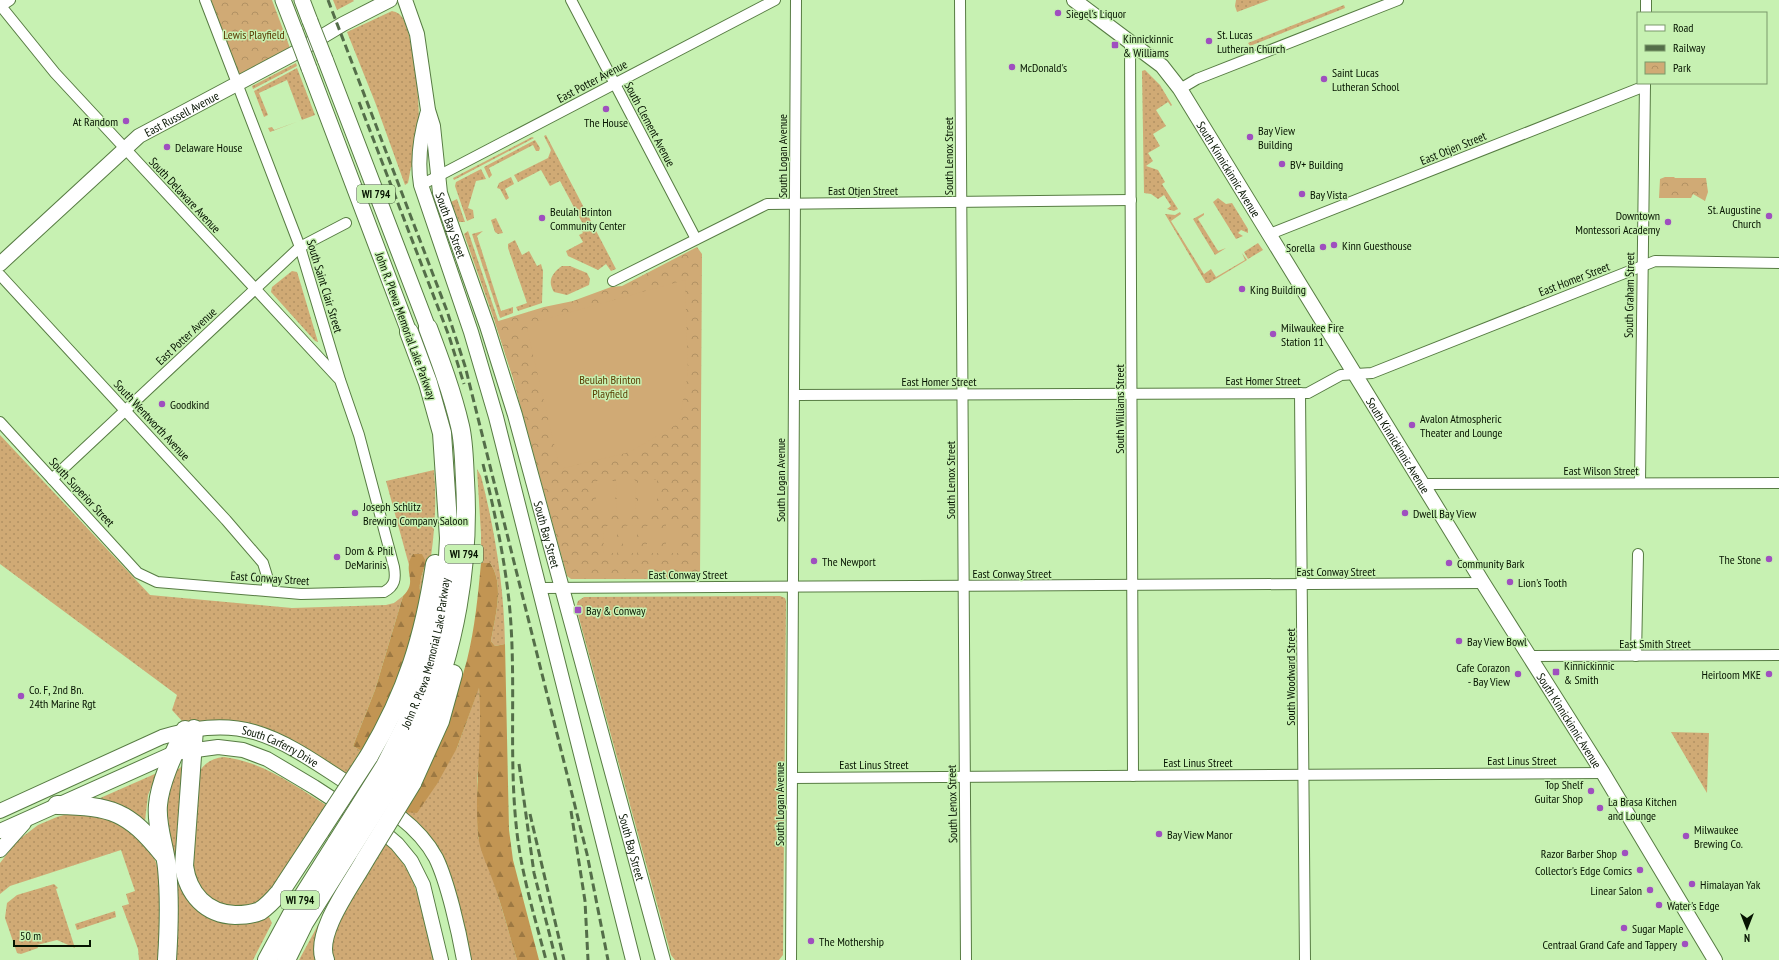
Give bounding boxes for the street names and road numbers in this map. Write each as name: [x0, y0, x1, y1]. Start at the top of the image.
street label: East Potter Avenue: [554, 56, 630, 106]
street label: South Clement Avenue: [621, 79, 679, 169]
street label: East Russell Avenue: [142, 87, 221, 139]
street label: South Logan Avenue: [775, 114, 790, 198]
street label: South Lenox Street: [941, 116, 956, 195]
street label: South Kinnickinnic Avenue: [1194, 118, 1264, 220]
street label: East Otjen Street: [1418, 128, 1489, 168]
street label: South Delaware Avenue: [146, 154, 224, 236]
street label: East Otjen Street: [828, 183, 899, 198]
road number: WI 794: [357, 185, 395, 203]
street label: South Bay Street: [433, 190, 470, 261]
street label: South Saint Clair Street: [304, 238, 347, 335]
street label: John R. Plewa Memorial Lake Parkway: [372, 249, 440, 402]
street label: South Graham Street: [1621, 251, 1637, 338]
street label: East Homer Street: [1536, 258, 1612, 299]
street label: East Potter Avenue: [153, 304, 219, 368]
street label: South Williams Street: [1112, 364, 1127, 454]
street label: East Homer Street: [1226, 373, 1301, 388]
street label: East Homer Street: [902, 374, 977, 389]
street label: South Wentworth Avenue: [111, 377, 193, 463]
street label: South Kinnickinnic Avenue: [1363, 394, 1434, 496]
street label: South Logan Avenue: [773, 438, 788, 522]
street label: South Lenox Street: [943, 440, 958, 519]
street label: South Superior Street: [46, 454, 118, 530]
street label: East Wilson Street: [1563, 463, 1639, 478]
street label: South Bay Street: [531, 499, 564, 570]
road number: WI 794: [445, 545, 483, 563]
street label: East Conway Street: [1297, 564, 1376, 579]
street label: East Conway Street: [973, 566, 1052, 581]
street label: East Conway Street: [649, 567, 728, 582]
street label: East Conway Street: [230, 568, 311, 588]
street label: John R. Plewa Memorial Lake Parkway: [397, 576, 452, 732]
street label: South Woodward Street: [1283, 628, 1298, 726]
street label: East Smith Street: [1619, 636, 1691, 651]
street label: South Kinnickinnic Avenue: [1534, 670, 1605, 771]
street label: South Carferry Drive: [241, 722, 322, 770]
street label: East Linus Street: [1487, 753, 1557, 768]
street label: East Linus Street: [1163, 755, 1233, 770]
street label: East Linus Street: [839, 757, 909, 772]
street label: South Logan Avenue: [772, 762, 787, 846]
street label: South Lenox Street: [944, 764, 960, 843]
street label: South Bay Street: [616, 812, 649, 883]
road number: WI 794: [281, 891, 319, 909]

